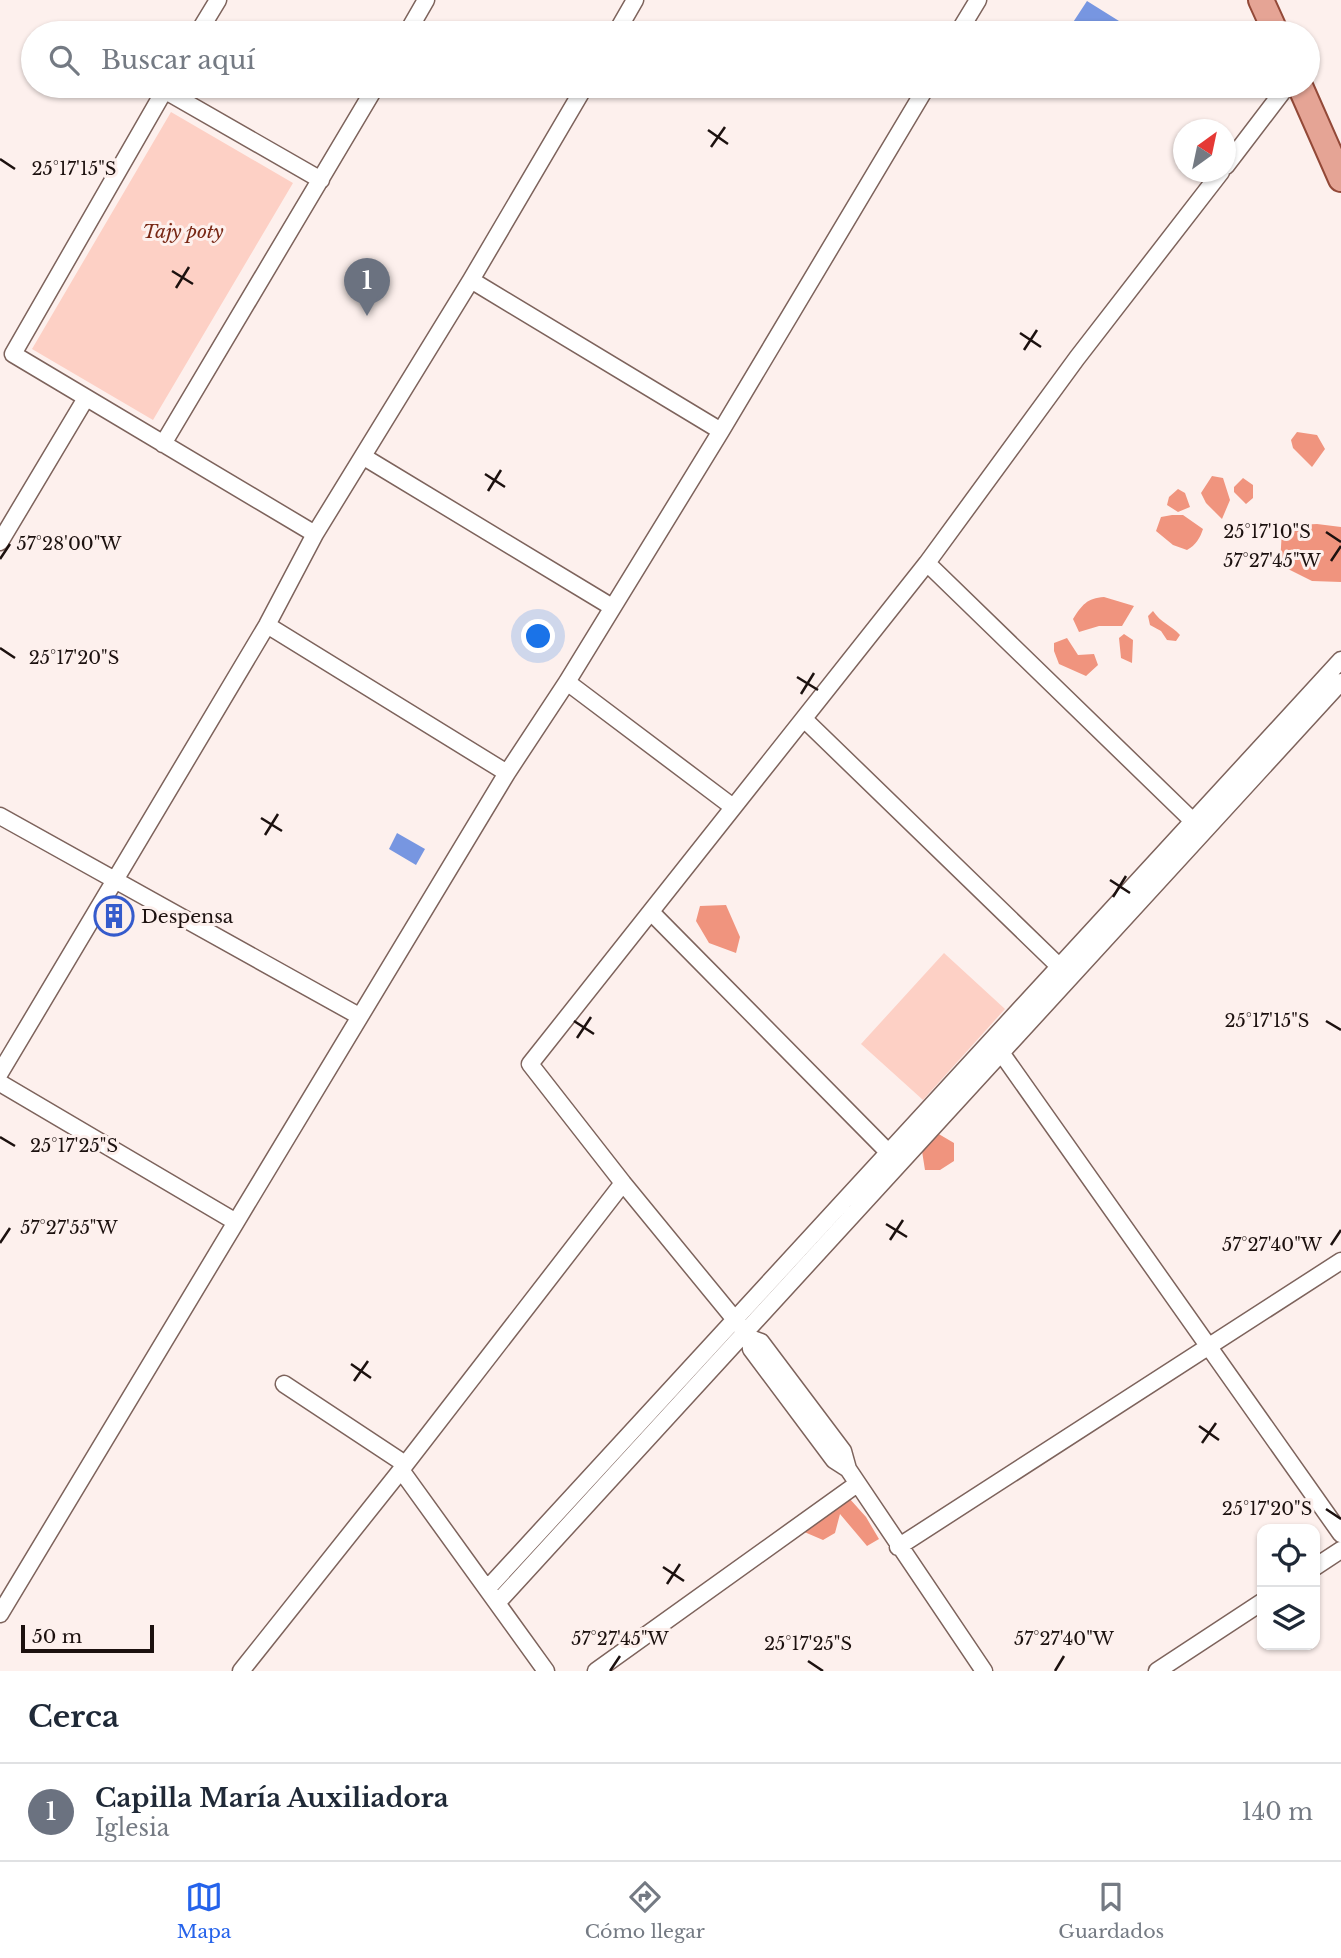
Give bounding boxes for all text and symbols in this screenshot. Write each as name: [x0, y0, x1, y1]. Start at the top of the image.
search box: [21, 21, 1320, 98]
icon: search: [45, 41, 83, 79]
text: Buscar aquí: [101, 44, 255, 76]
north arrow: [1173, 119, 1236, 182]
text: 25°17'15"S: [32, 158, 116, 180]
park label: Tajy poty: [142, 220, 224, 243]
pin: 1: [344, 258, 390, 316]
text: 25°17'10"S: [1223, 521, 1311, 543]
text: 57°28'00"W: [17, 533, 122, 555]
text: 57°27'45"W: [1223, 550, 1321, 572]
your location: [521, 619, 555, 653]
text: 25°17'20"S: [29, 647, 119, 669]
building icon: Despensa: [93, 895, 135, 937]
place label: Despensa: [141, 905, 234, 928]
text: 25°17'15"S: [1225, 1010, 1309, 1032]
text: 25°17'25"S: [30, 1135, 118, 1157]
text: 57°27'55"W: [20, 1217, 118, 1239]
text: 57°27'40"W: [1222, 1234, 1323, 1256]
text: 25°17'20"S: [1222, 1498, 1312, 1520]
map controls: [1257, 1524, 1320, 1650]
button: locate: [1257, 1524, 1320, 1587]
button: layers: [1257, 1587, 1320, 1650]
scale bar: [21, 1622, 154, 1654]
text: 50 m: [32, 1625, 82, 1648]
text: 57°27'45"W: [571, 1628, 669, 1650]
text: 57°27'40"W: [1014, 1628, 1115, 1650]
text: 25°17'25"S: [764, 1633, 852, 1655]
text: Cerca: [28, 1698, 119, 1735]
text: Capilla María Auxiliadora: [95, 1782, 449, 1814]
text: 1: [46, 1798, 56, 1826]
text: 140 m: [1242, 1798, 1313, 1826]
text: Iglesia: [95, 1814, 170, 1842]
tab: Mapa: [177, 1878, 231, 1943]
tab: Cómo llegar: [585, 1878, 705, 1943]
tab: Guardados: [1058, 1878, 1164, 1943]

